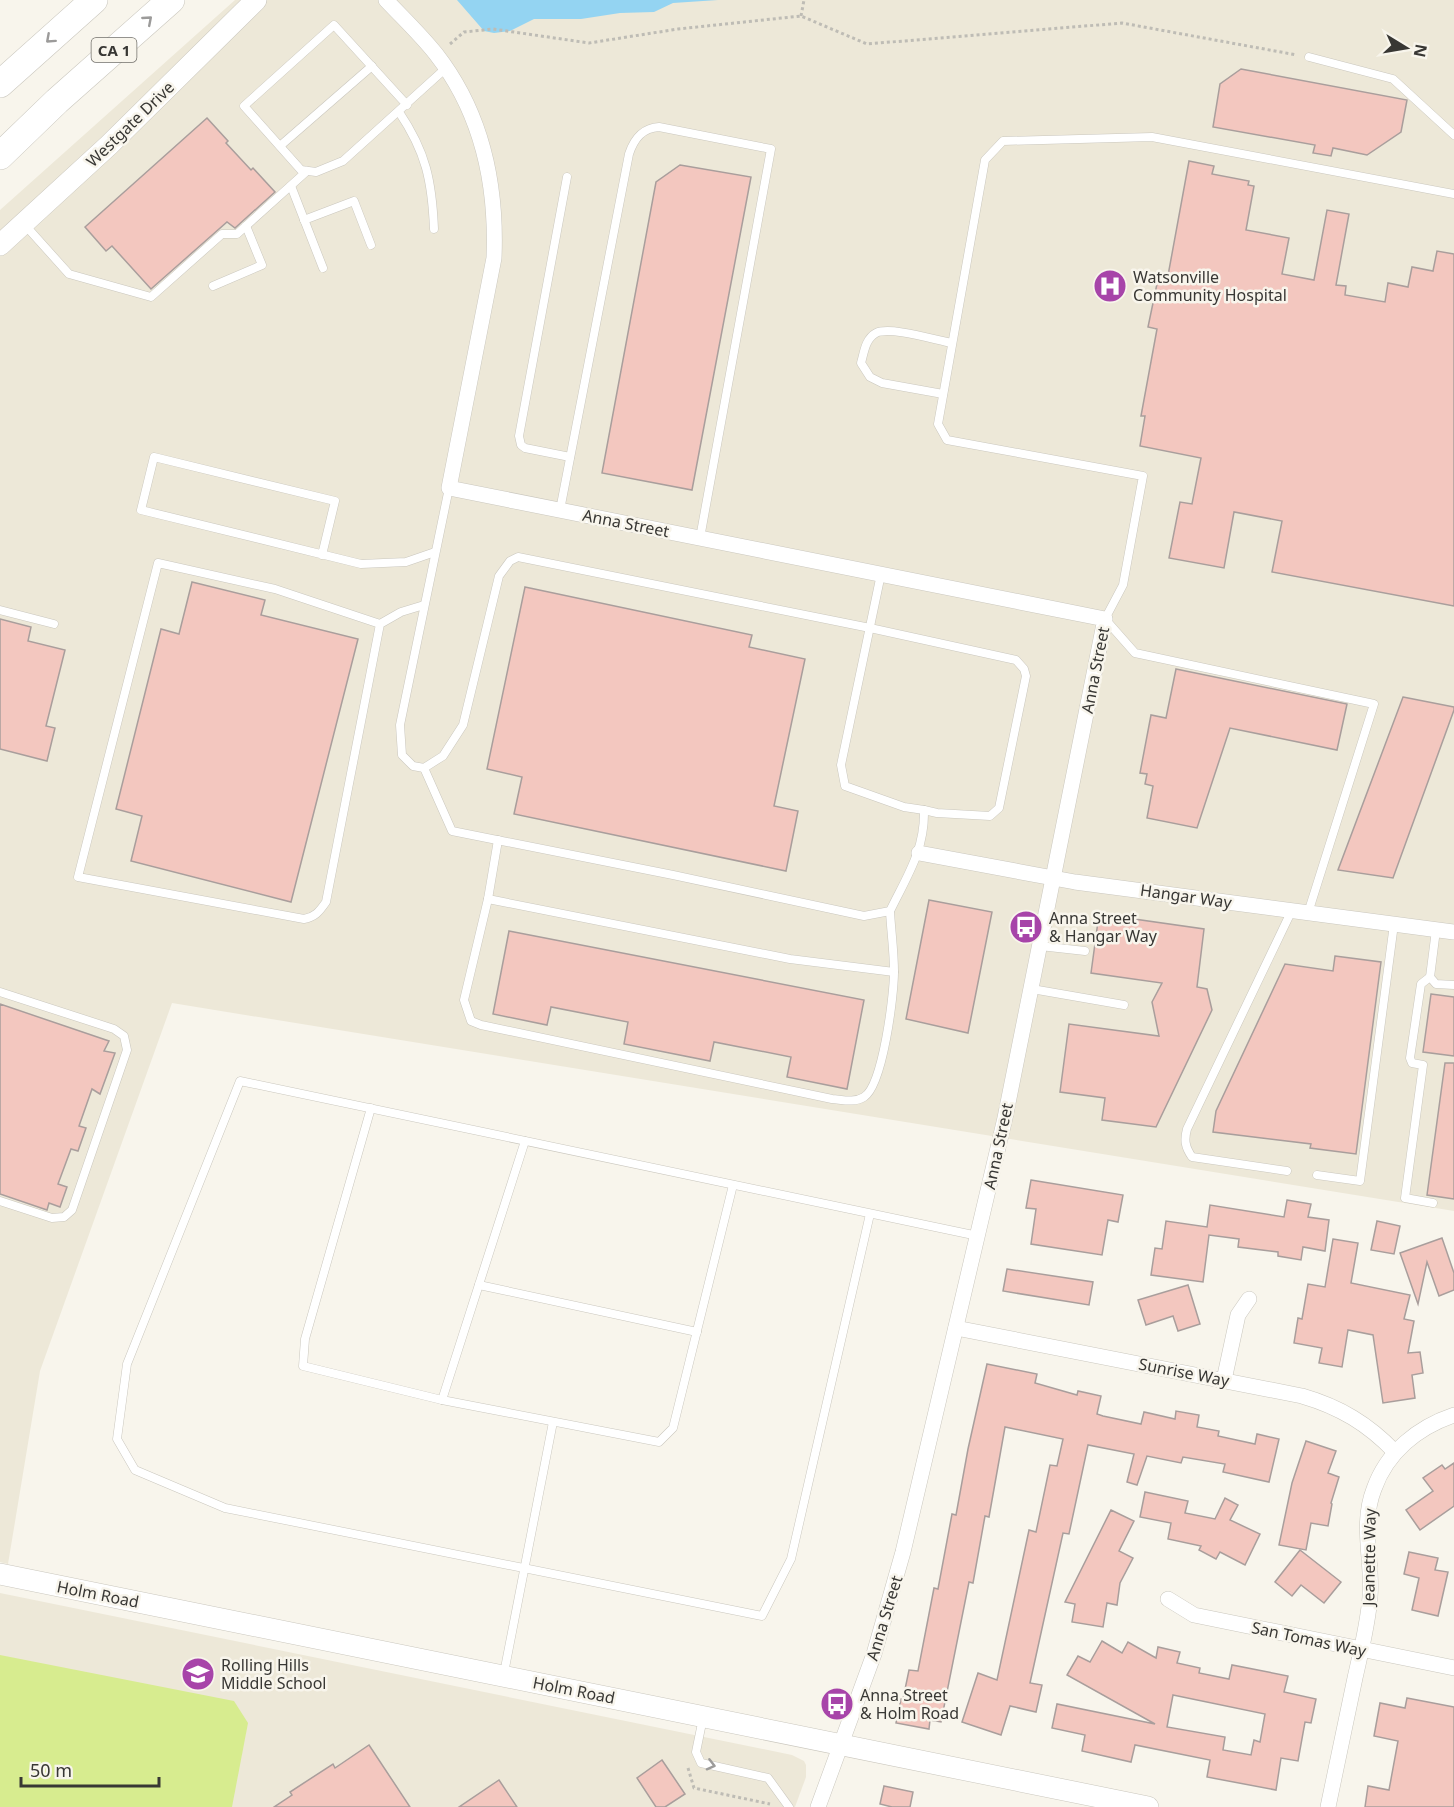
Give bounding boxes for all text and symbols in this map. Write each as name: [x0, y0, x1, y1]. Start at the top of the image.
one-way arrow: [141, 16, 152, 27]
north arrow: [1376, 18, 1436, 78]
one-way arrow: [46, 32, 57, 43]
road number: CA 1: [92, 38, 136, 62]
text: N: [1409, 42, 1433, 59]
street label: Westgate Drive: [81, 76, 179, 172]
place label: Watsonville Community Hospital: [1133, 266, 1287, 306]
hospital icon: Watsonville Community Hospital: [1092, 268, 1128, 304]
street label: Anna Street: [581, 504, 671, 542]
street label: Anna Street: [1076, 625, 1114, 715]
street label: Hangar Way: [1139, 879, 1234, 913]
place label: Anna Street & Hangar Way: [1049, 907, 1158, 947]
bus stop icon: Anna Street & Hangar Way: [1008, 909, 1044, 945]
street label: Anna Street: [978, 1101, 1018, 1191]
street label: Sunrise Way: [1137, 1352, 1232, 1392]
street label: Jeanette Way: [1357, 1507, 1381, 1608]
street label: Anna Street: [861, 1573, 907, 1663]
street label: Holm Road: [55, 1575, 141, 1613]
street label: San Tomas Way: [1250, 1616, 1369, 1662]
place label: Rolling Hills Middle School: [221, 1654, 326, 1694]
school or university icon: Rolling Hills Middle School: [180, 1656, 216, 1692]
street label: Holm Road: [531, 1671, 617, 1709]
place label: Anna Street & Holm Road: [860, 1684, 959, 1724]
bus stop icon: Anna Street & Holm Road: [819, 1686, 855, 1722]
scale bar: [21, 1750, 159, 1788]
text: 50 m: [30, 1758, 72, 1782]
one-way arrow: [705, 1758, 716, 1770]

